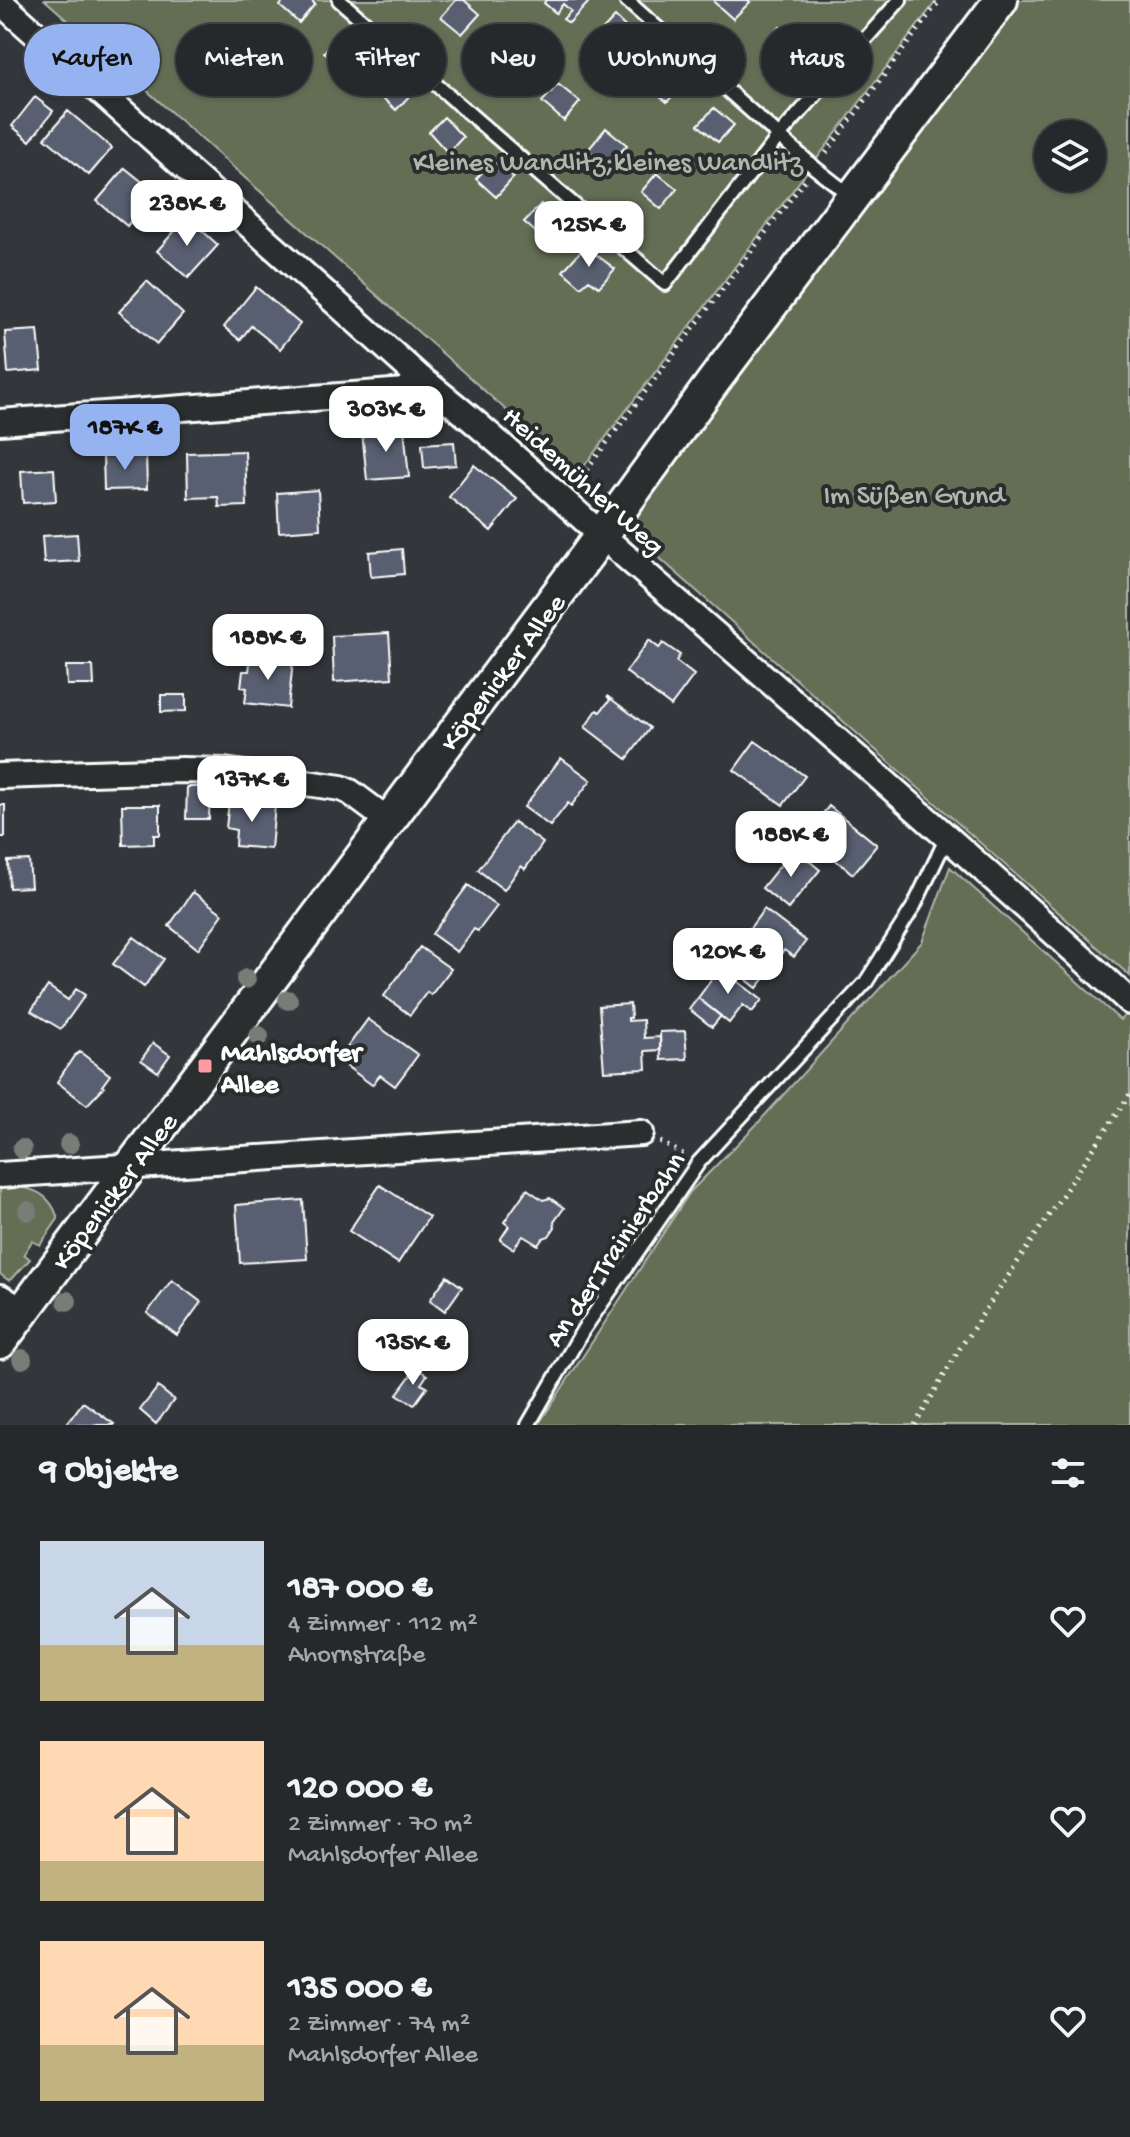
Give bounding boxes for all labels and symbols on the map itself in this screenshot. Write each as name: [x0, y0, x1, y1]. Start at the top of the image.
park label: Kleines Wandlitz;kleines Wandlitz: [413, 148, 804, 181]
pin: 238K €: [122, 180, 252, 248]
pin: 125K €: [524, 201, 654, 269]
pin: 303K €: [321, 386, 451, 454]
street label: Heidemühler Weg: [494, 401, 670, 564]
pin: 187K €: [60, 404, 190, 472]
park label: Im Süßen Grund: [823, 481, 1007, 514]
street label: Köpenicker Allee: [435, 588, 575, 759]
pin: 188K €: [203, 614, 333, 682]
pin: 137K €: [187, 756, 317, 824]
pin: 188K €: [726, 811, 856, 879]
pin: 120K €: [663, 928, 793, 996]
place label: Mahlsdorfer Allee: [220, 1038, 364, 1103]
marker: Mahlsdorfer Allee: [196, 1057, 214, 1075]
street label: Köpenicker Allee: [47, 1107, 187, 1278]
street label: An der Trainierbahn: [539, 1146, 695, 1354]
pin: 135K €: [348, 1319, 478, 1387]

